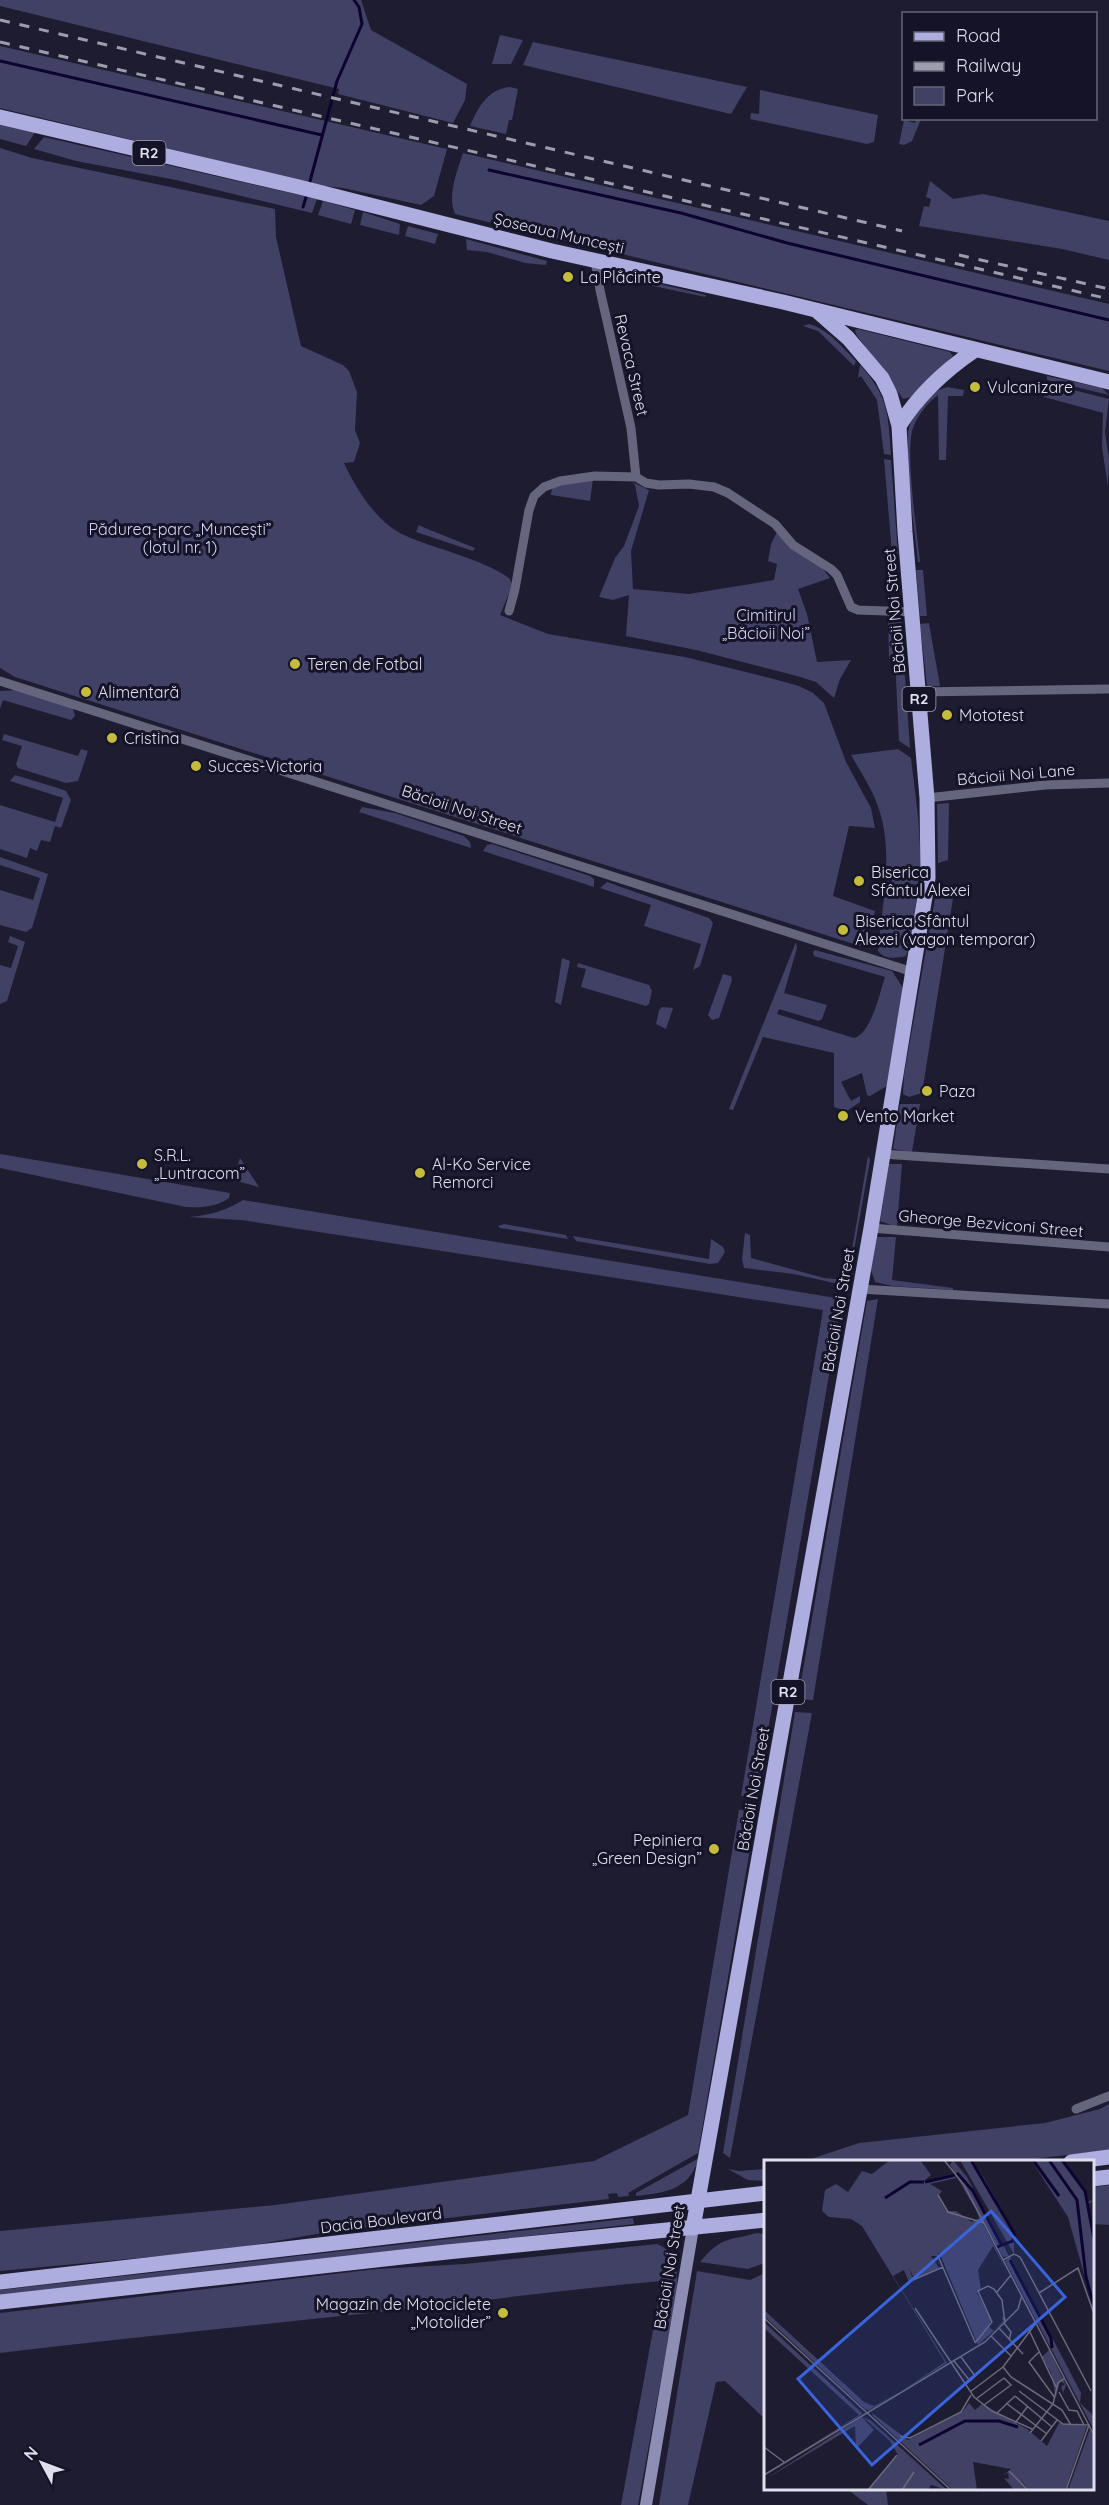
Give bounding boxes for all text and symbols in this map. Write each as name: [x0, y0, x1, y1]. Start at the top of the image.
legend: [902, 12, 1097, 120]
text: Road: [956, 24, 1001, 47]
text: Railway: [956, 54, 1022, 77]
text: Park: [956, 84, 994, 107]
road number: R2: [132, 141, 166, 165]
street label: Șoseaua Muncești: [492, 208, 626, 258]
place label: La Plăcinte: [580, 267, 661, 287]
marker: La Plăcinte: [561, 270, 575, 284]
street label: Revaca Street: [611, 312, 653, 418]
place label: Vulcanizare: [987, 377, 1073, 397]
marker: Vulcanizare: [968, 380, 982, 394]
park label: Pădurea-parc „Muncești” (lotul nr. 1): [89, 519, 271, 557]
street label: Băcioii Noi Street: [879, 548, 909, 674]
park label: Cimitirul „Băcioii Noi”: [722, 605, 810, 643]
place label: Teren de Fotbal: [307, 654, 422, 674]
marker: Teren de Fotbal: [288, 657, 302, 671]
place label: Alimentară: [98, 682, 179, 702]
marker: Alimentară: [79, 685, 93, 699]
road number: R2: [902, 687, 936, 711]
place label: Mototest: [959, 705, 1024, 725]
marker: Mototest: [940, 708, 954, 722]
place label: Cristina: [124, 728, 179, 748]
marker: Cristina: [105, 731, 119, 745]
place label: Succes-Victoria: [208, 756, 322, 776]
marker: Succes-Victoria: [189, 759, 203, 773]
street label: Băcioii Noi Lane: [956, 759, 1076, 789]
street label: Băcioii Noi Street: [399, 780, 525, 838]
place label: Biserica Sfântul Alexei: [871, 862, 970, 900]
marker: Biserica Sfântul Alexei: [852, 874, 866, 888]
place label: Biserica Sfântul Alexei (vagon temporar): [855, 911, 1035, 949]
marker: Biserica Sfântul Alexei (vagon temporar): [836, 923, 850, 937]
place label: Paza: [939, 1081, 976, 1101]
marker: Paza: [920, 1084, 934, 1098]
place label: Vento Market: [855, 1106, 955, 1126]
marker: Vento Market: [836, 1109, 850, 1123]
place label: S.R.L. „Luntracom”: [154, 1145, 245, 1183]
place label: Al-Ko Service Remorci: [432, 1154, 531, 1192]
marker: S.R.L. „Luntracom”: [135, 1157, 149, 1171]
marker: Al-Ko Service Remorci: [413, 1166, 427, 1180]
street label: Gheorge Bezviconi Street: [898, 1205, 1084, 1241]
street label: Băcioii Noi Street: [817, 1246, 859, 1374]
road number: R2: [772, 1680, 804, 1704]
street label: Băcioii Noi Street: [732, 1725, 774, 1853]
place label: Pepiniera „Green Design”: [592, 1830, 702, 1868]
marker: Pepiniera „Green Design”: [707, 1842, 721, 1856]
inset map: [764, 2160, 1094, 2490]
street label: Dacia Boulevard: [319, 2203, 443, 2237]
street label: Băcioii Noi Street: [649, 2203, 689, 2331]
place label: Magazin de Motociclete „Motolider”: [316, 2294, 491, 2332]
marker: Magazin de Motociclete „Motolider”: [496, 2306, 510, 2320]
north arrow: [12, 2433, 72, 2493]
text: N: [19, 2442, 42, 2464]

